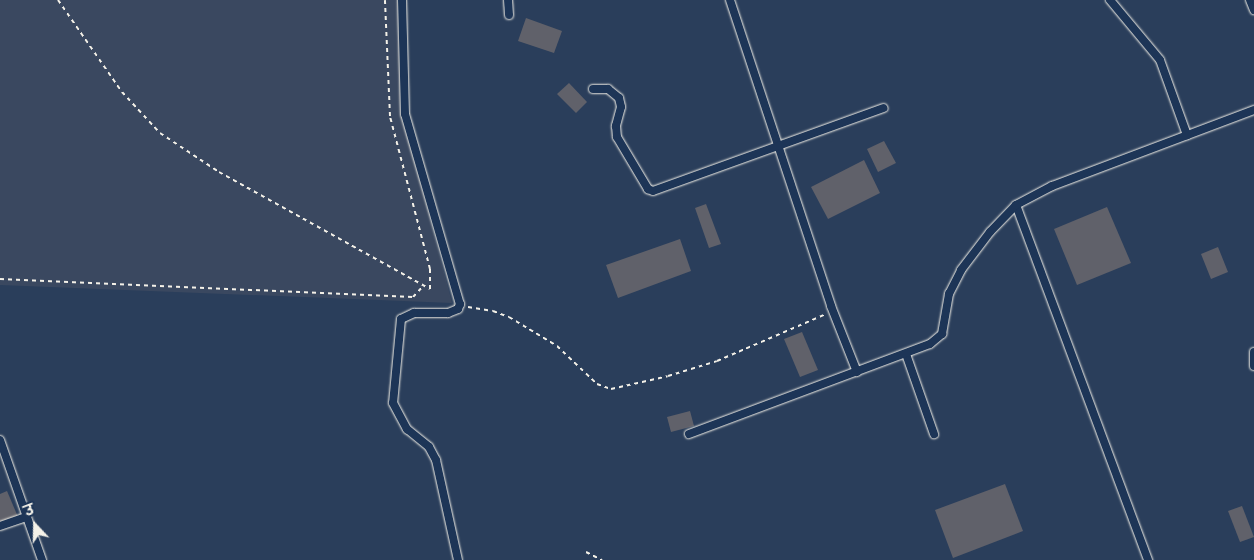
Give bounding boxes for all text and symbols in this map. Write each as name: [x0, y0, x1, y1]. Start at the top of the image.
north arrow: [10, 500, 60, 550]
text: उ: [22, 501, 37, 520]

